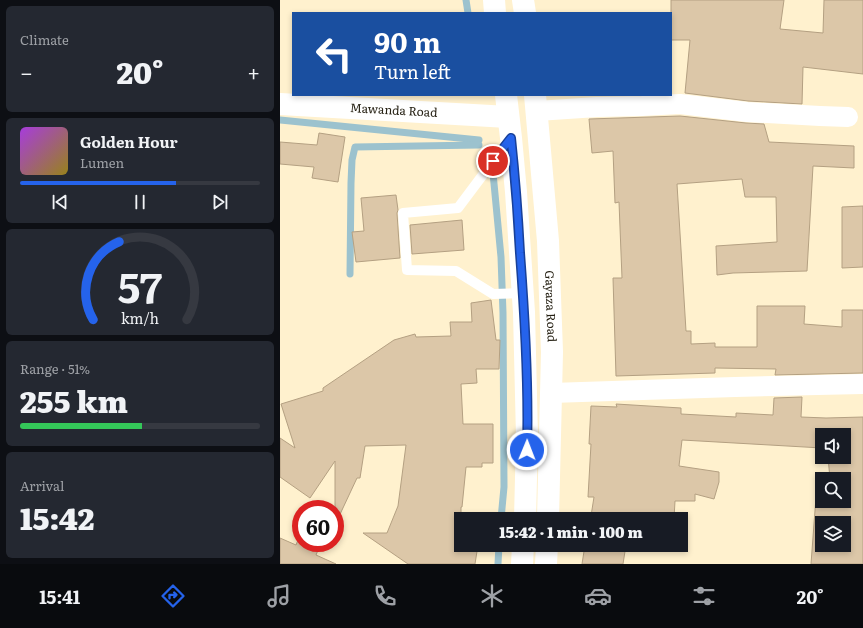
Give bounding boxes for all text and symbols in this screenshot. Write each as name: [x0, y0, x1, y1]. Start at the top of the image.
text: 90 m: [374, 20, 441, 62]
icon: left: [308, 28, 360, 80]
text: Climate: [20, 30, 69, 49]
text: 20°: [116, 49, 164, 93]
text: −: [20, 55, 33, 88]
text: +: [247, 55, 260, 88]
text: Turn left: [374, 58, 451, 85]
street label: Mawanda Road: [350, 98, 439, 121]
text: Golden Hour: [80, 130, 178, 153]
pin: [476, 144, 510, 178]
icon: arrive: [482, 150, 504, 172]
text: Lumen: [80, 153, 124, 172]
icon: previous: [49, 191, 71, 213]
icon: pause: [129, 191, 151, 213]
icon: next: [209, 191, 231, 213]
text: 57: [118, 254, 163, 316]
street label: Gayaza Road: [541, 270, 562, 343]
text: km/h: [121, 307, 160, 328]
text: Range · 51%: [20, 359, 90, 378]
text: 255 km: [20, 378, 128, 422]
map controls: [815, 428, 851, 552]
button: sound: [815, 428, 851, 464]
position arrow: [506, 429, 548, 471]
button: search: [815, 472, 851, 508]
text: Arrival: [20, 476, 64, 495]
text: 15:42: [20, 495, 94, 539]
speed limit sign: 60: [292, 500, 344, 552]
button: layers: [815, 516, 851, 552]
text: 15:42 · 1 min · 100 m: [499, 520, 643, 543]
icon: directions: [159, 582, 187, 610]
icon: music: [265, 582, 293, 610]
icon: phone: [371, 582, 399, 610]
icon: climate: [478, 582, 506, 610]
icon: car: [584, 582, 612, 610]
icon: filters: [690, 582, 718, 610]
text: 15:41: [39, 583, 80, 610]
text: 20°: [797, 583, 824, 610]

